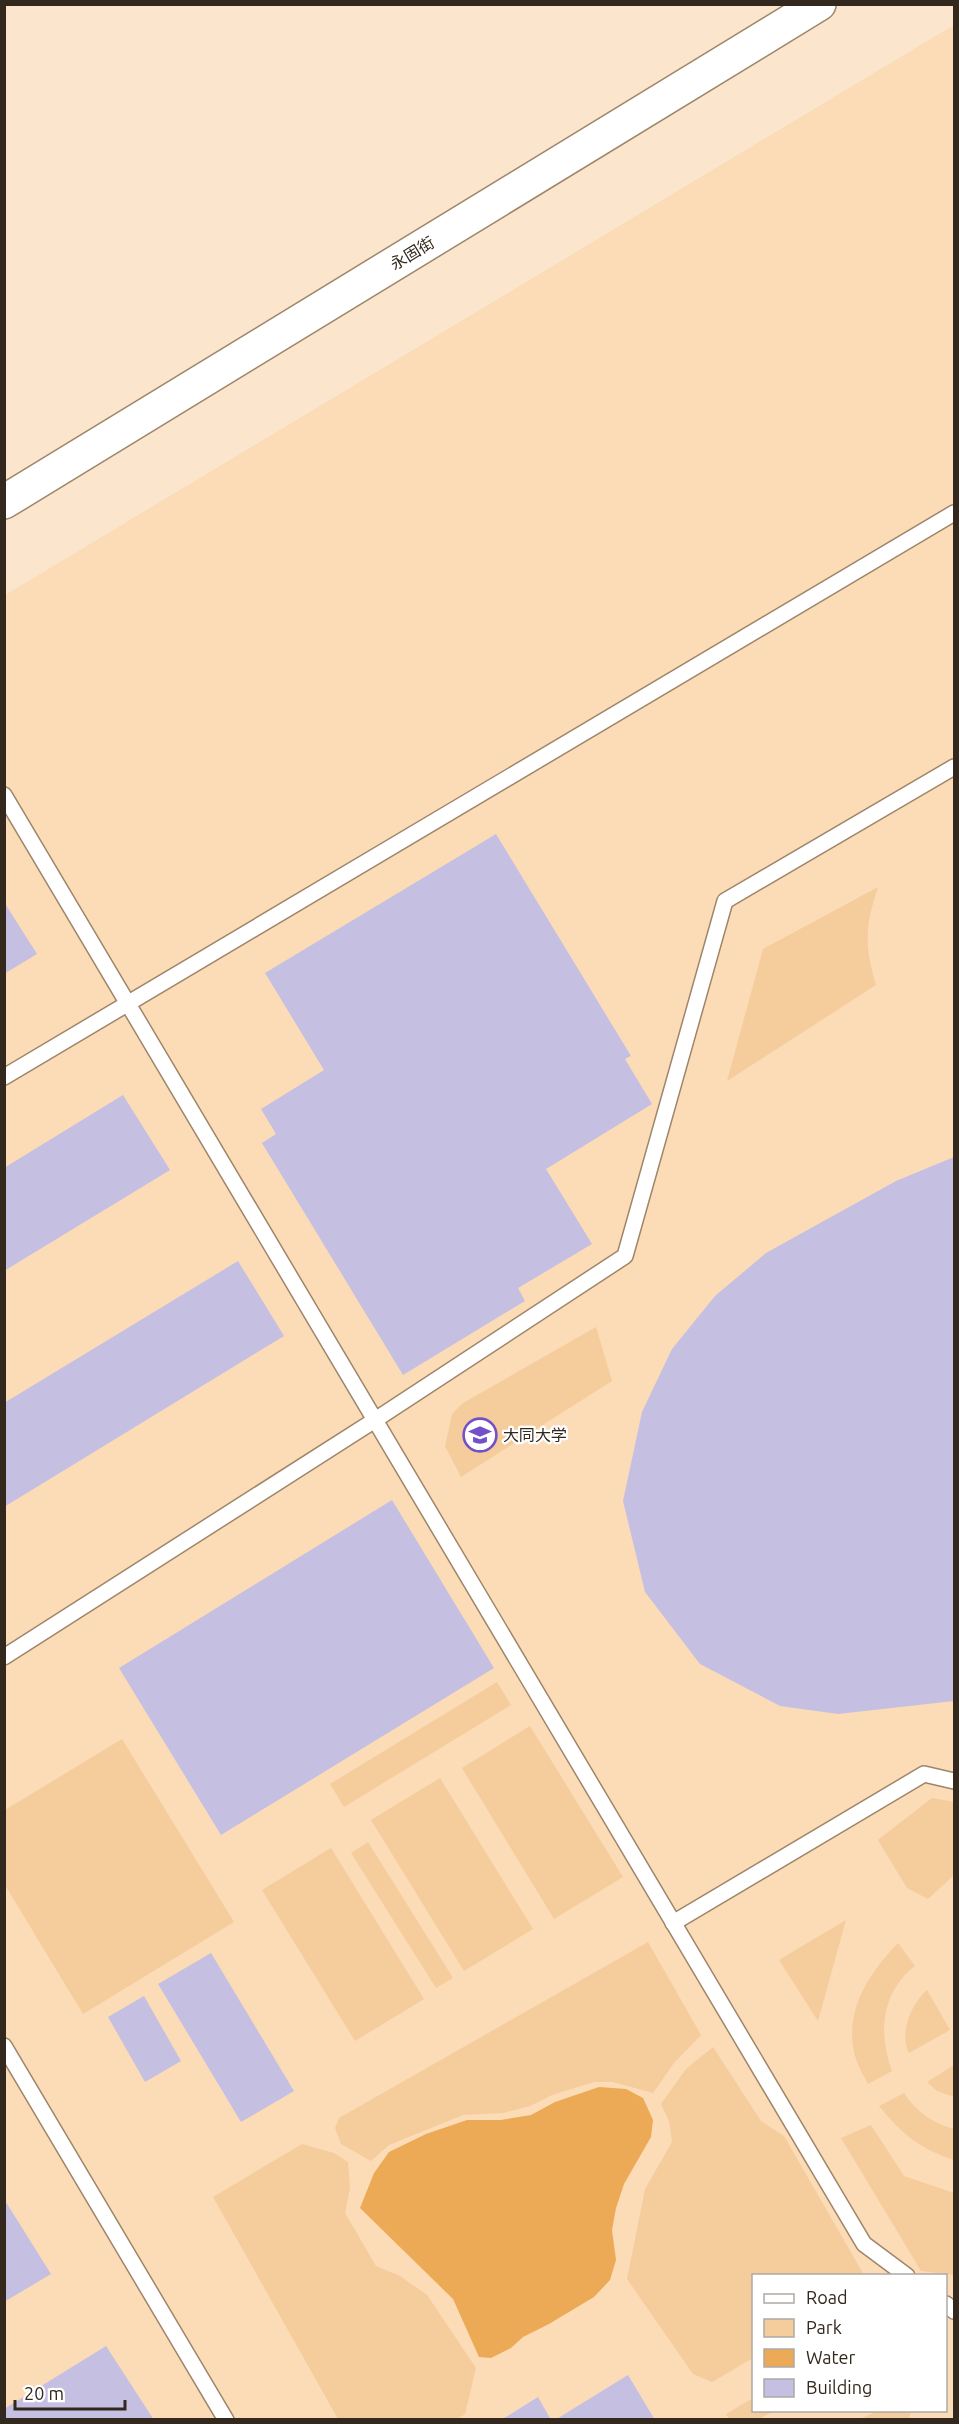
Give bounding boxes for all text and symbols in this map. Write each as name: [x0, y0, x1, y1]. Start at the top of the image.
street label: 永固街: [387, 233, 437, 273]
school or university icon: 大同大学: [462, 1417, 498, 1453]
place label: 大同大学: [503, 1426, 567, 1444]
legend: [752, 2274, 947, 2412]
text: Road: [806, 2287, 848, 2307]
text: Park: [806, 2317, 842, 2337]
text: Water: [806, 2347, 856, 2367]
scale bar: [15, 2373, 124, 2411]
text: Building: [806, 2377, 872, 2397]
text: 20 m: [24, 2383, 64, 2403]

